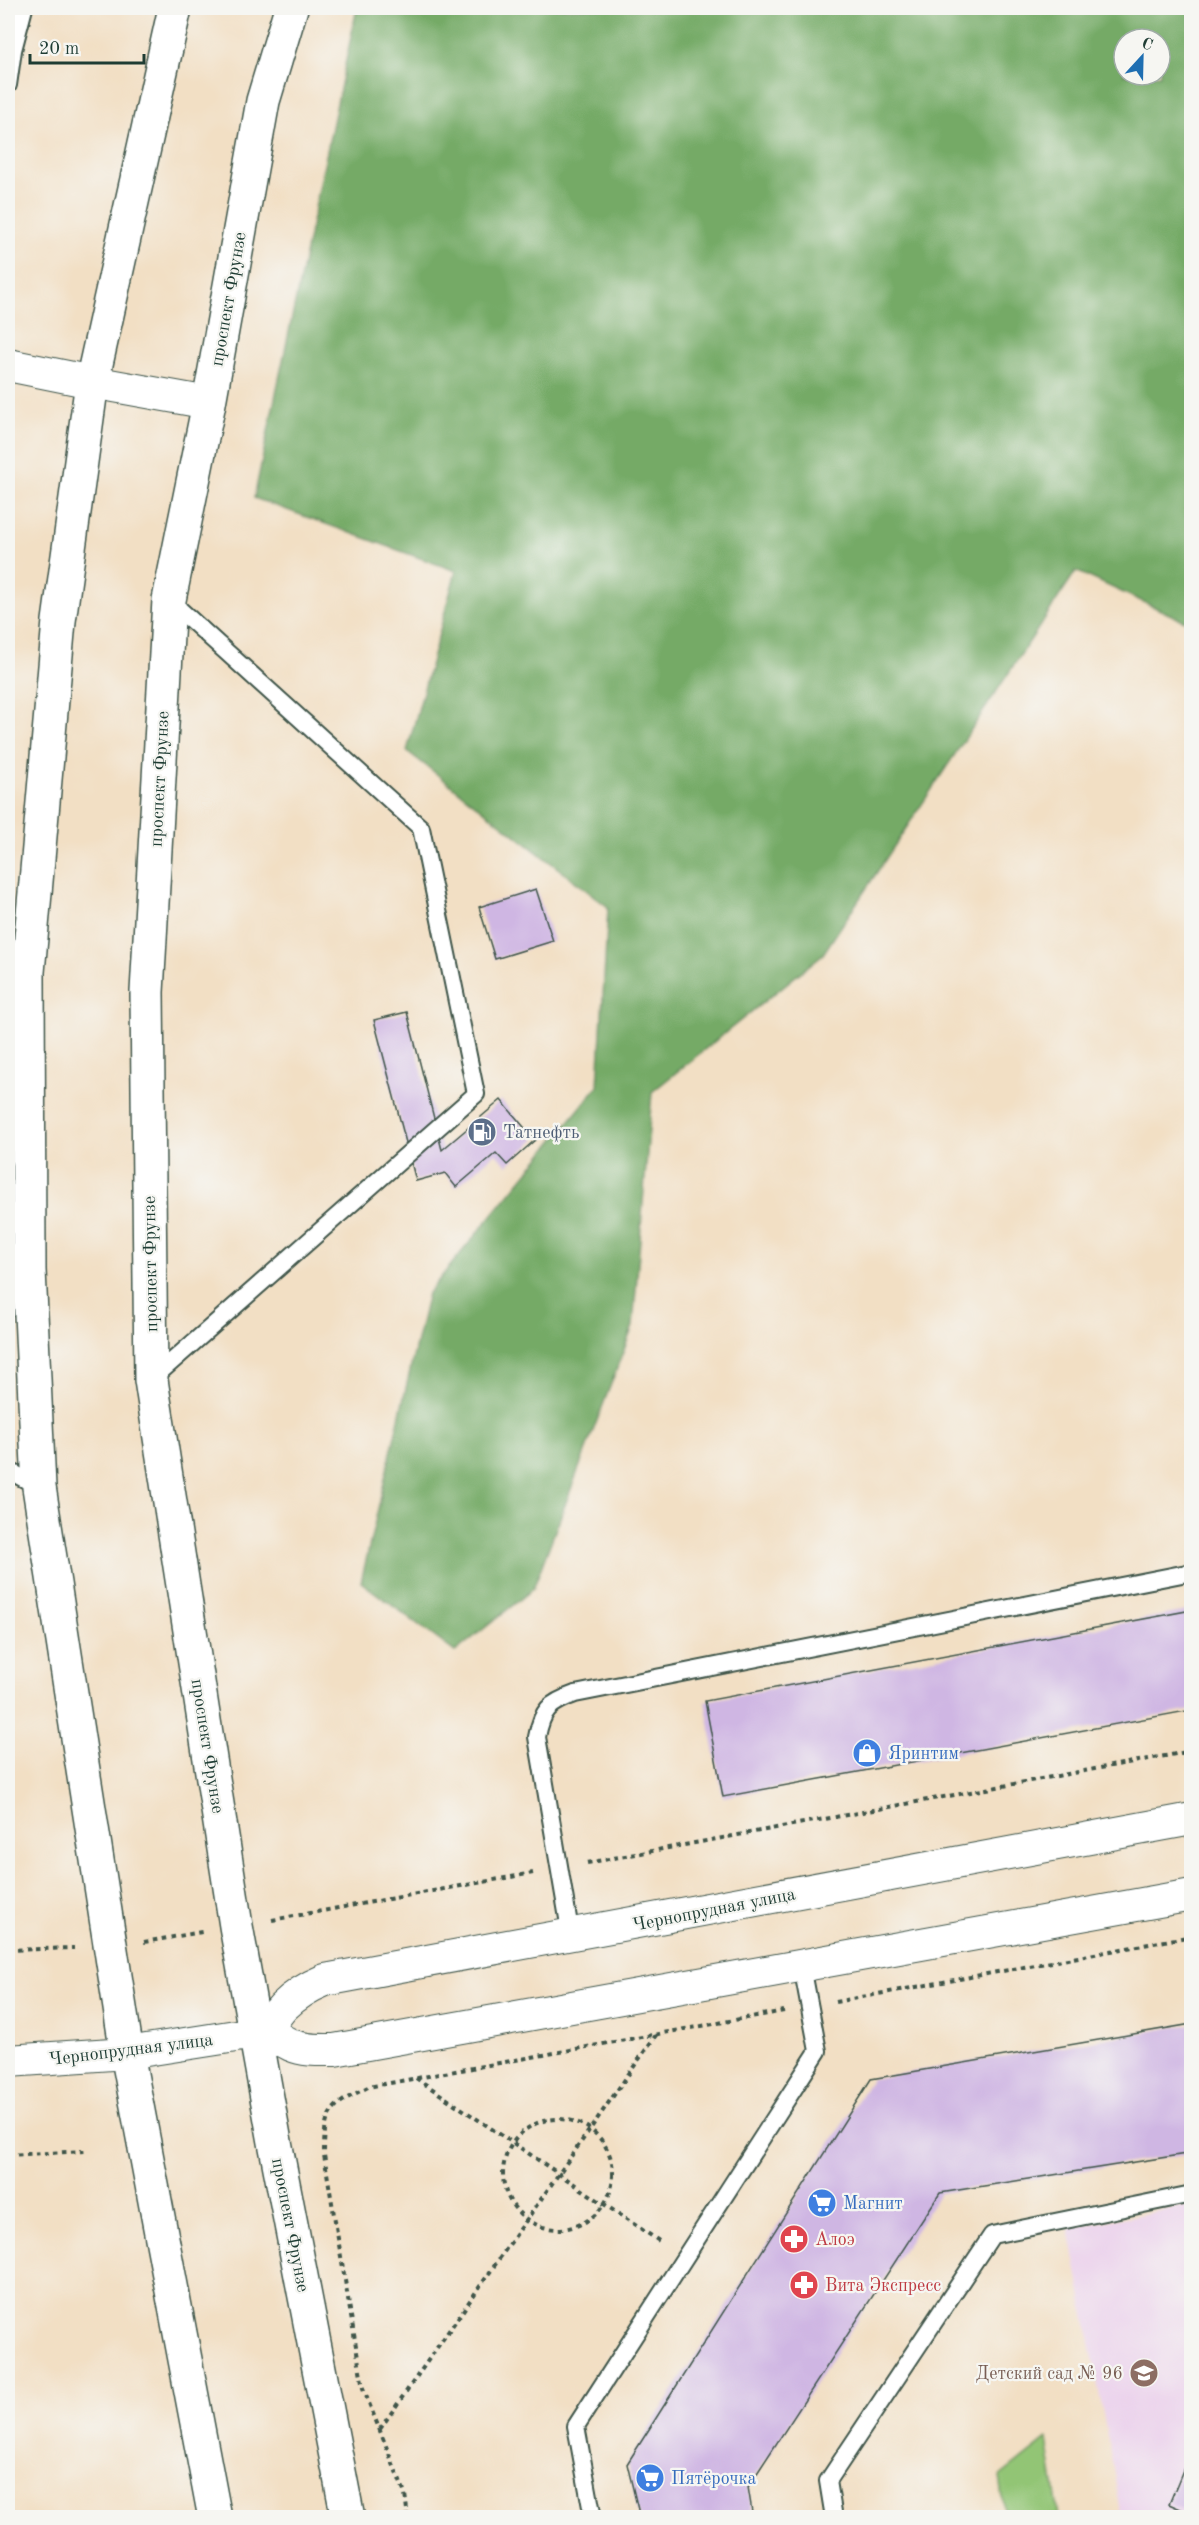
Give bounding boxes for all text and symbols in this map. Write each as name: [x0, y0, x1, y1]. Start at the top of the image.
scale bar: [30, 27, 144, 65]
north arrow: [1112, 27, 1172, 87]
text: С: [1139, 36, 1155, 54]
text: 20 m: [39, 40, 79, 58]
street label: проспект Фрунзе: [208, 231, 250, 368]
street label: проспект Фрунзе: [147, 711, 173, 848]
fuel station icon: Татнефть: [466, 1116, 498, 1148]
place label: Татнефть: [503, 1124, 579, 1143]
street label: проспект Фрунзе: [141, 1196, 161, 1332]
street label: проспект Фрунзе: [187, 1677, 227, 1815]
shop icon: Яринтим: [851, 1737, 883, 1769]
place label: Яринтим: [888, 1745, 959, 1763]
street label: Чернопрудная улица: [631, 1885, 797, 1935]
street label: Чернопрудная улица: [48, 2031, 214, 2069]
street label: проспект Фрунзе: [268, 2157, 312, 2294]
supermarket icon: Магнит: [806, 2187, 838, 2219]
place label: Магнит: [843, 2195, 903, 2213]
pharmacy icon: Алоэ: [778, 2223, 810, 2255]
place label: Алоэ: [815, 2231, 855, 2249]
pharmacy icon: Вита Экспресс: [788, 2269, 820, 2301]
place label: Вита Экспресс: [825, 2277, 941, 2295]
school or university icon: Детский сад № 96: [1128, 2357, 1160, 2389]
place label: Детский сад № 96: [976, 2365, 1123, 2383]
supermarket icon: Пятёрочка: [634, 2462, 666, 2494]
place label: Пятёрочка: [671, 2470, 757, 2488]

